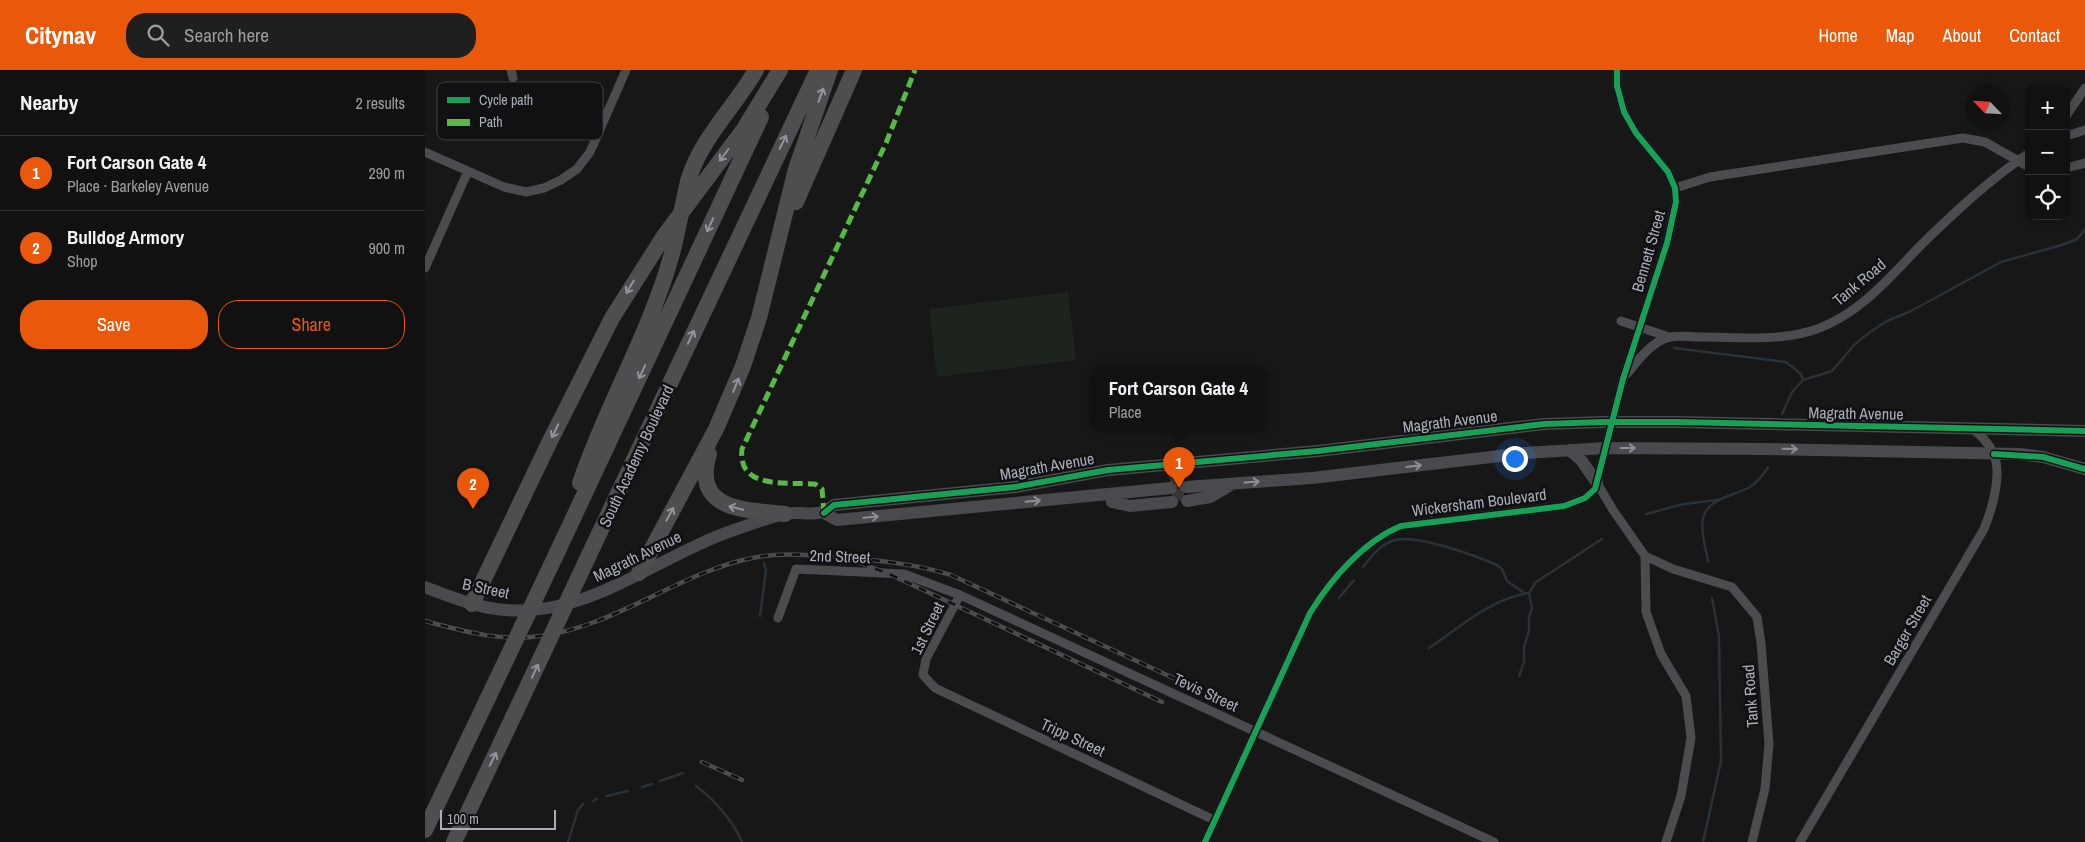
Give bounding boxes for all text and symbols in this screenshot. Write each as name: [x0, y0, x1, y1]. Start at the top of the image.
search box: [126, 13, 476, 58]
text: Citynav: [25, 19, 96, 51]
icon: search: [144, 21, 172, 49]
text: Search here: [184, 22, 269, 48]
text: Home: [1818, 23, 1858, 48]
text: Map: [1886, 23, 1915, 48]
text: About: [1943, 23, 1981, 48]
text: Contact: [2009, 23, 2060, 48]
legend: [437, 82, 603, 140]
north arrow: [1965, 85, 2010, 130]
map controls: [2025, 85, 2070, 220]
button: +: [2025, 85, 2070, 130]
text: Nearby: [20, 88, 78, 117]
one-way arrow: [817, 88, 826, 103]
text: Cycle path: [479, 91, 533, 109]
text: 2 results: [355, 92, 405, 114]
text: Path: [479, 113, 503, 131]
button: −: [2025, 130, 2070, 175]
one-way arrow: [779, 135, 789, 150]
one-way arrow: [719, 148, 730, 161]
text: Fort Carson Gate 4: [67, 149, 207, 175]
text: 1: [32, 162, 40, 184]
text: 290 m: [369, 162, 405, 184]
text: Place · Barkeley Avenue: [67, 175, 209, 197]
button: locate: [2025, 175, 2070, 220]
street label: Bennett Street: [1626, 207, 1670, 294]
one-way arrow: [705, 217, 715, 232]
text: Bulldog Armory: [67, 224, 184, 250]
text: 2: [32, 237, 40, 259]
text: 900 m: [369, 237, 405, 259]
text: Shop: [67, 250, 98, 272]
street label: Tank Road: [1828, 253, 1890, 311]
one-way arrow: [625, 279, 635, 294]
button: Save: [20, 300, 208, 349]
button: Share: [218, 300, 405, 349]
one-way arrow: [687, 329, 697, 344]
one-way arrow: [636, 364, 646, 379]
popup: [1091, 366, 1266, 431]
text: Fort Carson Gate 4: [1109, 375, 1248, 401]
one-way arrow: [732, 378, 741, 393]
street label: South Academy Boulevard: [593, 381, 679, 531]
text: Place: [1109, 401, 1142, 423]
street label: Magrath Avenue: [1808, 401, 1904, 425]
street label: Magrath Avenue: [1401, 404, 1499, 438]
one-way arrow: [550, 423, 559, 438]
one-way arrow: [1620, 443, 1636, 453]
one-way arrow: [1782, 444, 1798, 454]
your location: [1502, 446, 1528, 472]
street label: Magrath Avenue: [998, 447, 1096, 485]
pin: 1: [1163, 447, 1195, 488]
one-way arrow: [1405, 461, 1421, 471]
pin: 2: [457, 468, 489, 509]
one-way arrow: [1244, 478, 1260, 487]
street label: Wickersham Boulevard: [1410, 483, 1548, 521]
one-way arrow: [1025, 497, 1041, 506]
one-way arrow: [729, 503, 745, 512]
one-way arrow: [666, 508, 676, 522]
one-way arrow: [863, 512, 879, 521]
street label: Magrath Avenue: [589, 525, 685, 587]
street label: 2nd Street: [809, 544, 871, 568]
street label: B Street: [461, 572, 512, 604]
street label: Barger Street: [1878, 590, 1936, 669]
street label: 1st Street: [905, 598, 949, 658]
one-way arrow: [531, 664, 540, 679]
street label: Tank Road: [1737, 664, 1763, 728]
street label: Tevis Street: [1170, 667, 1242, 717]
street label: Tripp Street: [1037, 712, 1109, 762]
one-way arrow: [489, 752, 498, 767]
scale bar: [440, 807, 556, 830]
text: 100 m: [447, 810, 479, 828]

